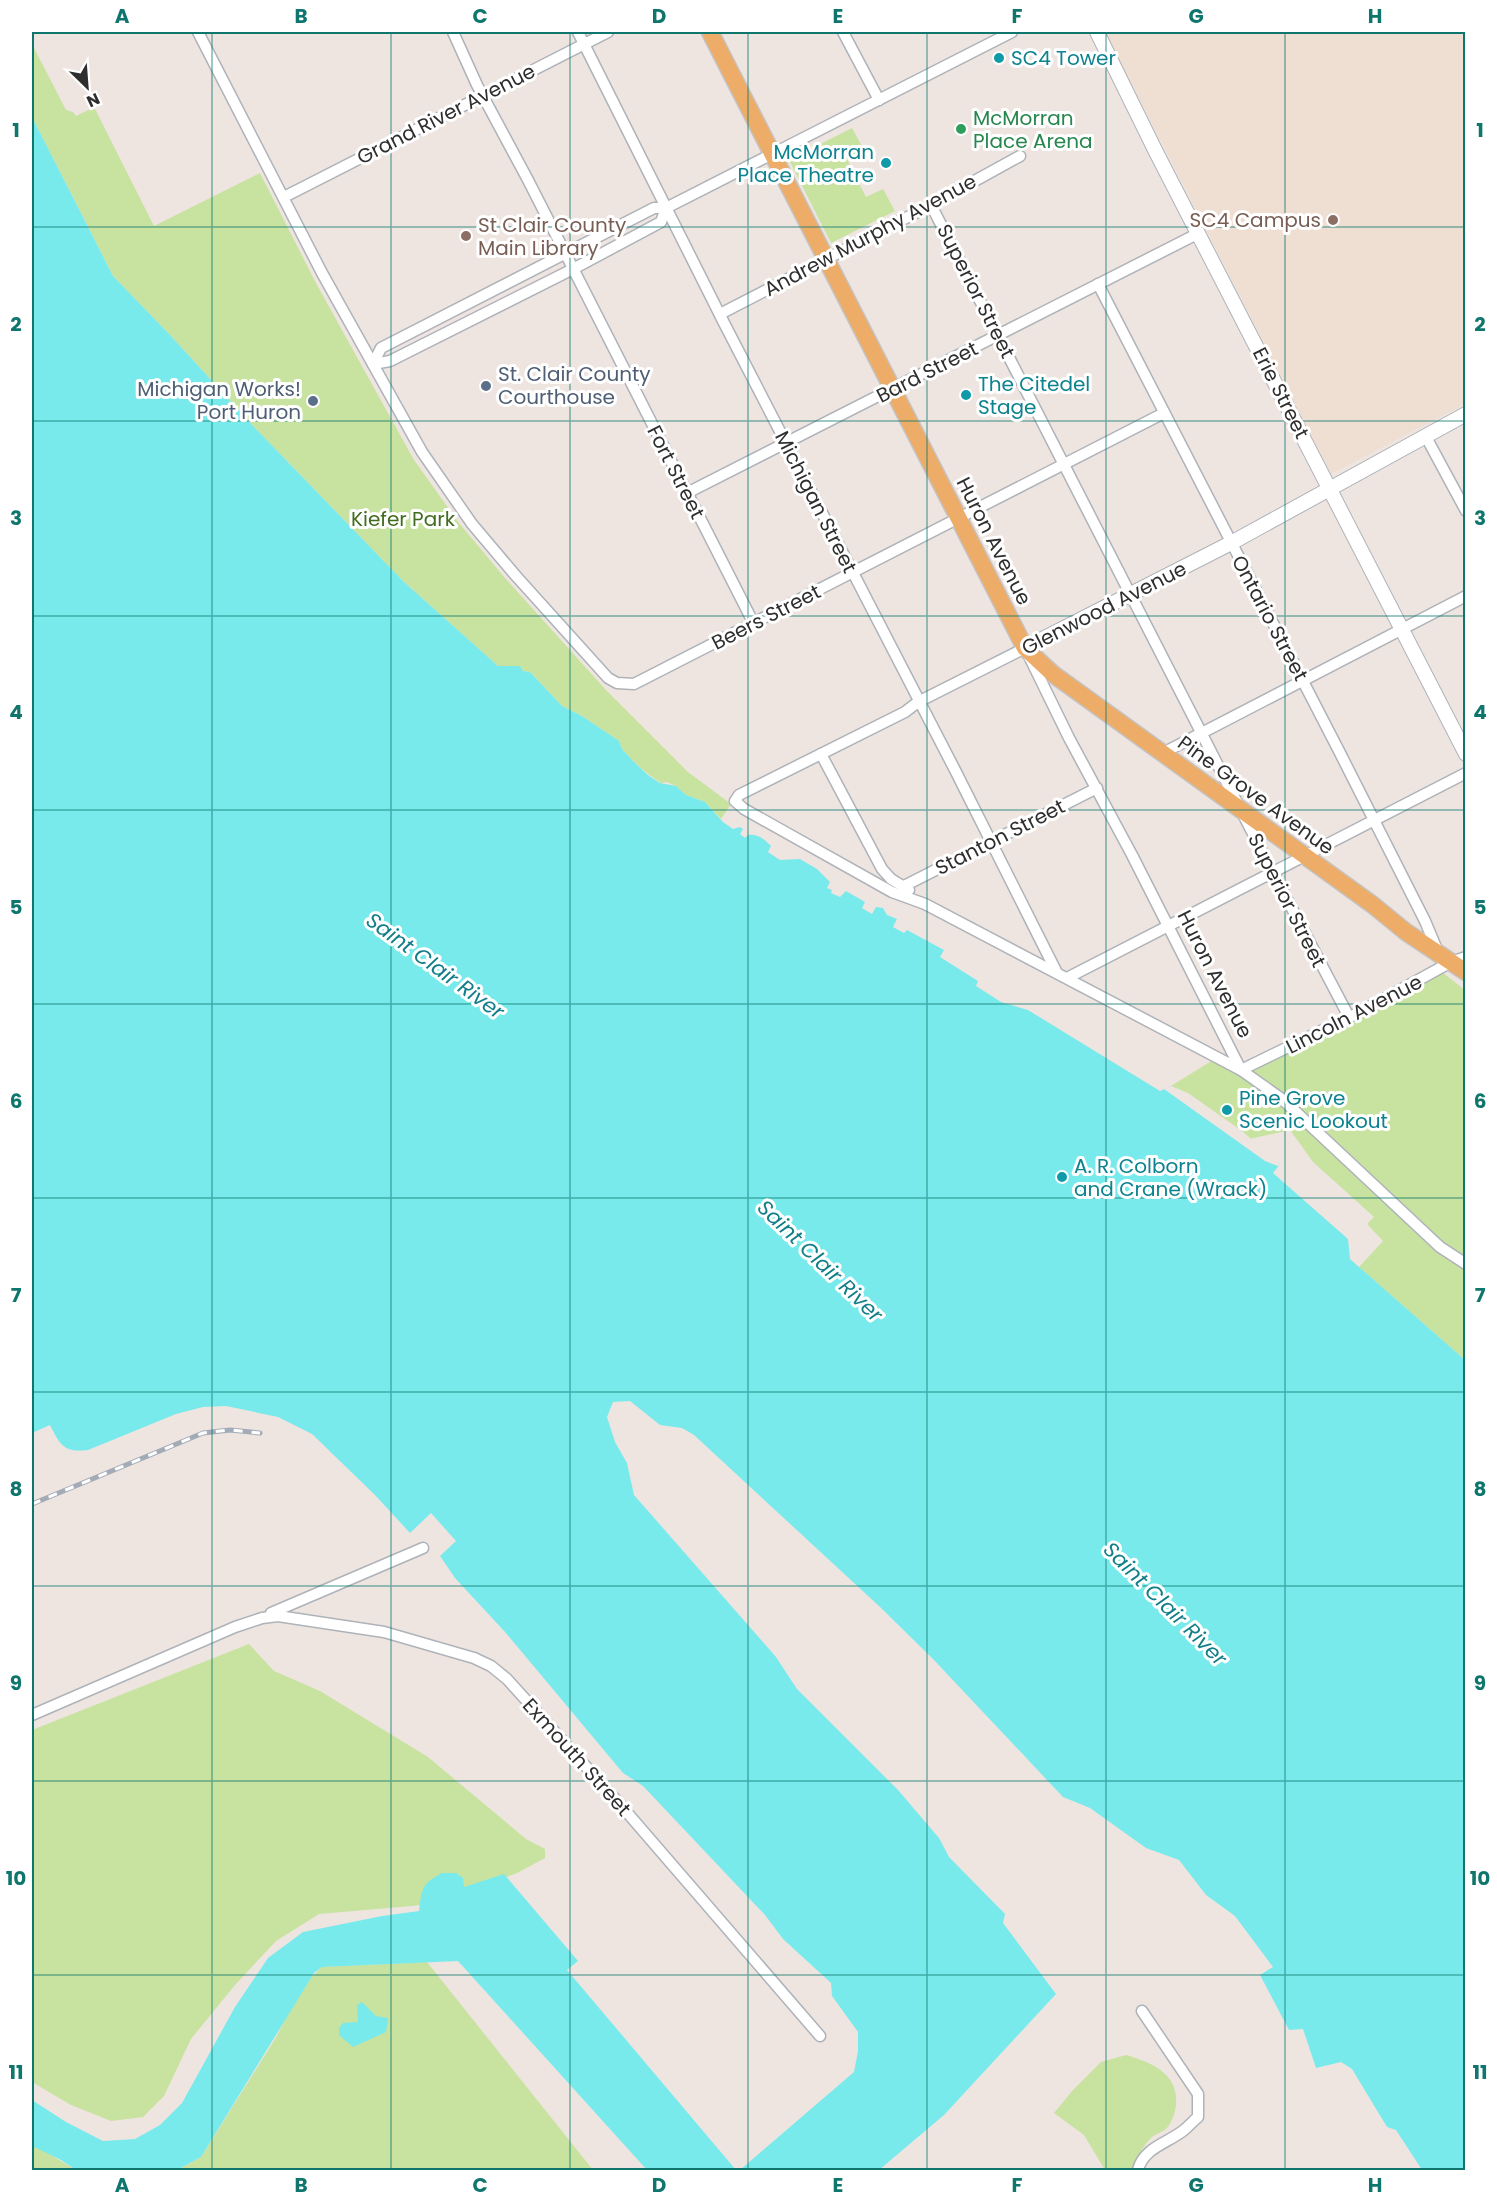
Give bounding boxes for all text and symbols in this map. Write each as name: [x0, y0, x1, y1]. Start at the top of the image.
text: A: [115, 2, 130, 30]
text: B: [294, 2, 308, 30]
text: C: [472, 2, 488, 30]
text: D: [652, 2, 666, 30]
text: E: [833, 2, 843, 30]
text: F: [1012, 2, 1023, 30]
text: G: [1188, 2, 1204, 30]
text: H: [1368, 2, 1382, 30]
place label: SC4 Tower: [1011, 44, 1116, 72]
marker: SC4 Tower: [992, 51, 1006, 65]
north arrow: [57, 57, 117, 117]
street label: Grand River Avenue: [352, 57, 540, 171]
text: N: [83, 87, 103, 113]
place label: McMorran Place Arena: [973, 104, 1093, 155]
text: 1: [12, 116, 20, 144]
text: 1: [1476, 116, 1484, 144]
marker: McMorran Place Arena: [954, 122, 968, 136]
place label: McMorran Place Theatre: [737, 138, 874, 189]
marker: McMorran Place Theatre: [879, 156, 893, 170]
street label: Andrew Murphy Avenue: [759, 167, 981, 303]
place label: SC4 Campus: [1190, 206, 1321, 234]
place label: St Clair County Main Library: [478, 211, 626, 262]
marker: SC4 Campus: [1326, 213, 1340, 227]
street label: Superior Street: [930, 219, 1022, 363]
marker: St Clair County Main Library: [459, 229, 473, 243]
text: 2: [10, 310, 22, 338]
text: 2: [1474, 310, 1486, 338]
street label: Bard Street: [871, 334, 983, 410]
street label: Erie Street: [1246, 343, 1316, 443]
place label: St. Clair County Courthouse: [498, 360, 651, 411]
place label: The Citedel Stage: [978, 370, 1090, 421]
place label: Michigan Works! Port Huron: [137, 375, 301, 426]
marker: St. Clair County Courthouse: [479, 379, 493, 393]
marker: The Citedel Stage: [959, 388, 973, 402]
marker: Michigan Works! Port Huron: [306, 394, 320, 408]
street label: Fort Street: [640, 420, 712, 524]
street label: Michigan Street: [768, 426, 864, 578]
street label: Huron Avenue: [950, 472, 1038, 610]
text: 3: [10, 504, 22, 532]
text: 3: [1474, 504, 1486, 532]
park label: Kiefer Park: [351, 505, 456, 533]
street label: Ontario Street: [1225, 550, 1315, 686]
street label: Glenwood Avenue: [1017, 554, 1191, 662]
street label: Beers Street: [707, 578, 825, 656]
text: 4: [9, 698, 23, 726]
text: 4: [1473, 698, 1487, 726]
street label: Pine Grove Avenue: [1172, 729, 1340, 861]
street label: Stanton Street: [930, 792, 1070, 882]
street label: Superior Street: [1241, 828, 1333, 972]
text: 5: [10, 893, 23, 921]
text: 5: [1474, 893, 1487, 921]
street label: Huron Avenue: [1171, 905, 1259, 1043]
water label: Saint Clair River: [360, 906, 511, 1026]
street label: Lincoln Avenue: [1281, 968, 1427, 1060]
place label: Pine Grove Scenic Lookout: [1239, 1084, 1388, 1135]
text: 6: [10, 1087, 22, 1115]
text: 6: [1474, 1087, 1486, 1115]
marker: Pine Grove Scenic Lookout: [1220, 1103, 1234, 1117]
place label: A. R. Colborn and Crane (Wrack): [1074, 1152, 1267, 1203]
marker: A. R. Colborn and Crane (Wrack): [1055, 1170, 1069, 1184]
water label: Saint Clair River: [751, 1193, 890, 1329]
text: 7: [11, 1281, 22, 1309]
text: 7: [1475, 1281, 1486, 1309]
text: 8: [10, 1475, 22, 1503]
text: 8: [1474, 1475, 1486, 1503]
water label: Saint Clair River: [1097, 1535, 1235, 1673]
text: 9: [10, 1669, 22, 1697]
text: 9: [1474, 1669, 1486, 1697]
street label: Exmouth Street: [516, 1692, 638, 1822]
text: 10: [6, 1864, 26, 1892]
text: 10: [1470, 1864, 1490, 1892]
text: 11: [8, 2058, 24, 2086]
text: 11: [1472, 2058, 1488, 2086]
text: A: [115, 2171, 130, 2199]
text: B: [294, 2171, 308, 2199]
text: C: [472, 2171, 488, 2199]
text: D: [652, 2171, 666, 2199]
text: E: [833, 2171, 843, 2199]
text: F: [1012, 2171, 1023, 2199]
text: G: [1188, 2171, 1204, 2199]
text: H: [1368, 2171, 1382, 2199]

